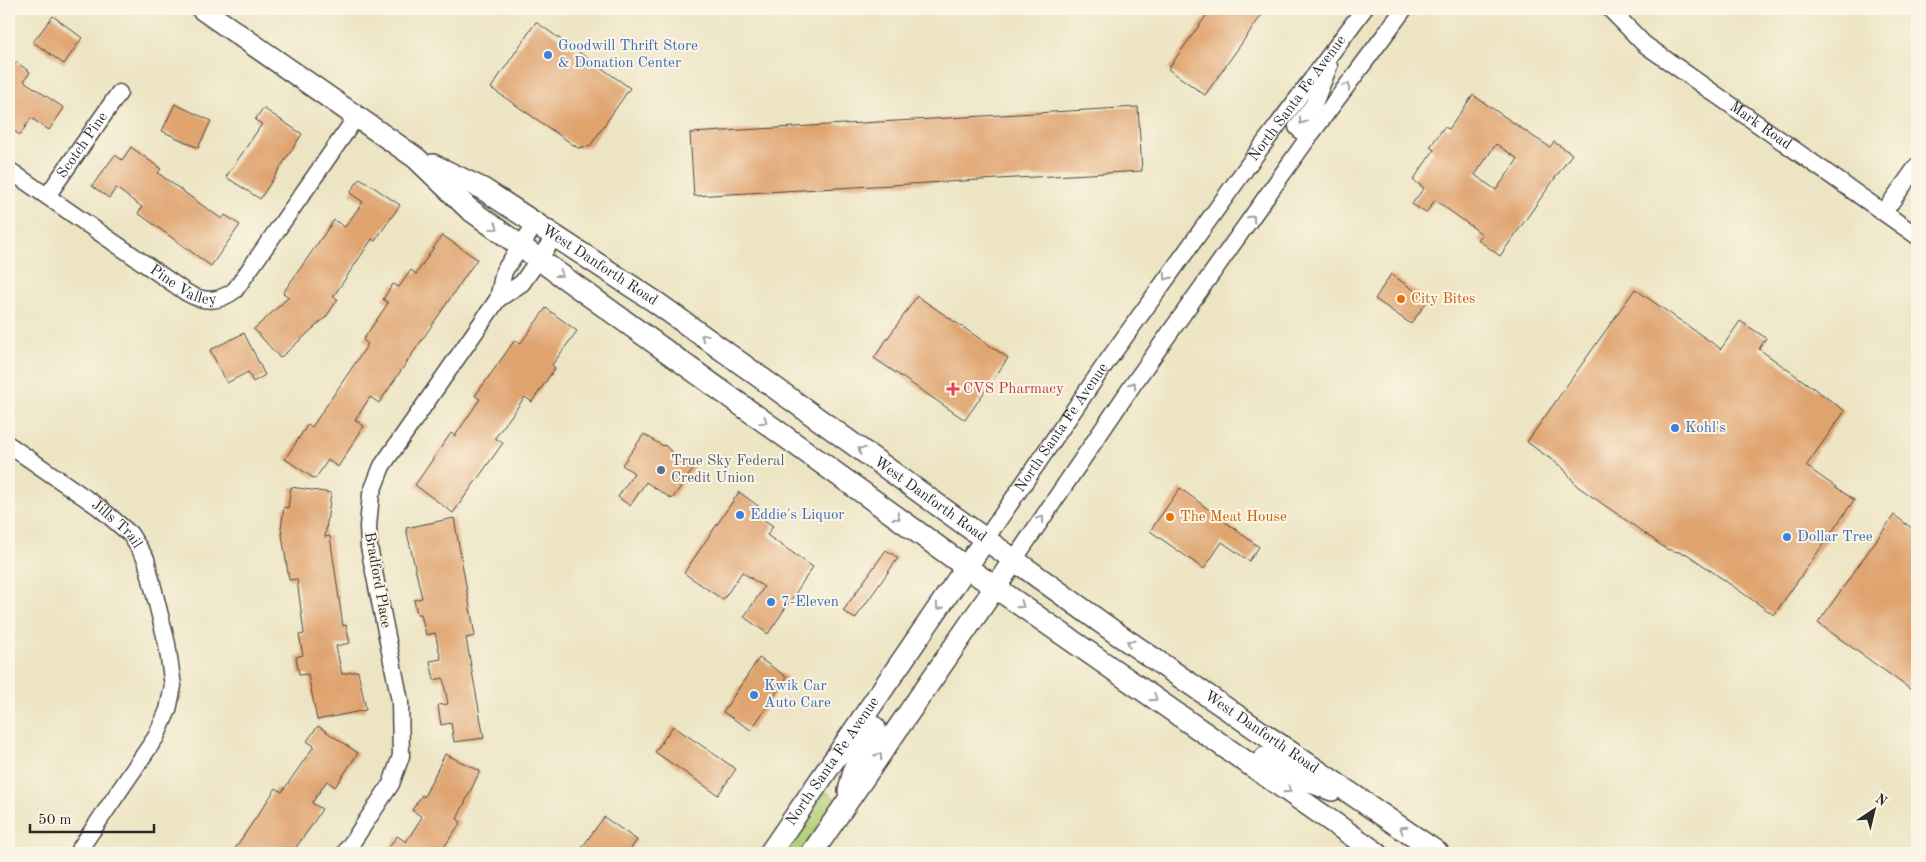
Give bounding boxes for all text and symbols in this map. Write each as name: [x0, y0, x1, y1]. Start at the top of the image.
street label: North Santa Fe Avenue: [1246, 33, 1349, 164]
place label: Goodwill Thrift Store & Donation Center: [558, 39, 698, 71]
marker: Goodwill Thrift Store & Donation Center: [542, 49, 554, 61]
one-way arrow: [1342, 83, 1350, 92]
street label: Mark Road: [1727, 99, 1794, 153]
street label: Scotch Pine: [54, 109, 111, 181]
one-way arrow: [1299, 115, 1308, 125]
one-way arrow: [1246, 214, 1255, 223]
one-way arrow: [489, 221, 499, 230]
street label: West Danforth Road: [539, 222, 660, 309]
street label: Pine Valley: [147, 262, 217, 308]
one-way arrow: [554, 268, 564, 277]
one-way arrow: [1164, 271, 1173, 281]
place label: City Bites: [1411, 292, 1476, 307]
marker: City Bites: [1395, 293, 1407, 305]
one-way arrow: [700, 334, 710, 343]
street label: North Santa Fe Avenue: [1013, 361, 1111, 495]
one-way arrow: [1127, 381, 1136, 391]
place label: CVS Pharmacy: [963, 382, 1064, 397]
marker: CVS Pharmacy: [947, 383, 959, 395]
one-way arrow: [758, 415, 768, 424]
place label: Kohl's: [1685, 421, 1726, 436]
marker: Kohl's: [1669, 422, 1681, 434]
one-way arrow: [857, 447, 866, 456]
place label: True Sky Federal Credit Union: [671, 454, 785, 486]
street label: West Danforth Road: [871, 454, 989, 545]
marker: True Sky Federal Credit Union: [655, 464, 667, 476]
street label: Jills Trail: [89, 497, 145, 551]
place label: Eddie's Liquor: [750, 508, 845, 523]
marker: Eddie's Liquor: [734, 509, 746, 521]
place label: The Meat House: [1180, 510, 1287, 525]
one-way arrow: [891, 511, 901, 520]
marker: The Meat House: [1164, 511, 1176, 523]
one-way arrow: [1035, 516, 1045, 525]
place label: Dollar Tree: [1797, 530, 1873, 545]
street label: Bradford Place: [361, 531, 393, 629]
marker: Dollar Tree: [1781, 531, 1793, 543]
place label: 7-Eleven: [781, 595, 839, 610]
marker: 7-Eleven: [765, 596, 777, 608]
one-way arrow: [1015, 599, 1024, 608]
one-way arrow: [936, 602, 945, 611]
one-way arrow: [1126, 640, 1135, 649]
place label: Kwik Car Auto Care: [764, 679, 831, 711]
street label: West Danforth Road: [1202, 688, 1321, 777]
marker: Kwik Car Auto Care: [748, 689, 760, 701]
one-way arrow: [1149, 691, 1158, 701]
street label: North Santa Fe Avenue: [784, 694, 882, 829]
one-way arrow: [873, 752, 882, 761]
one-way arrow: [1282, 784, 1292, 793]
north arrow: [1848, 784, 1898, 834]
text: N: [1872, 791, 1890, 809]
scale bar: [30, 802, 154, 834]
text: 50 m: [38, 813, 72, 828]
one-way arrow: [1399, 826, 1408, 835]

